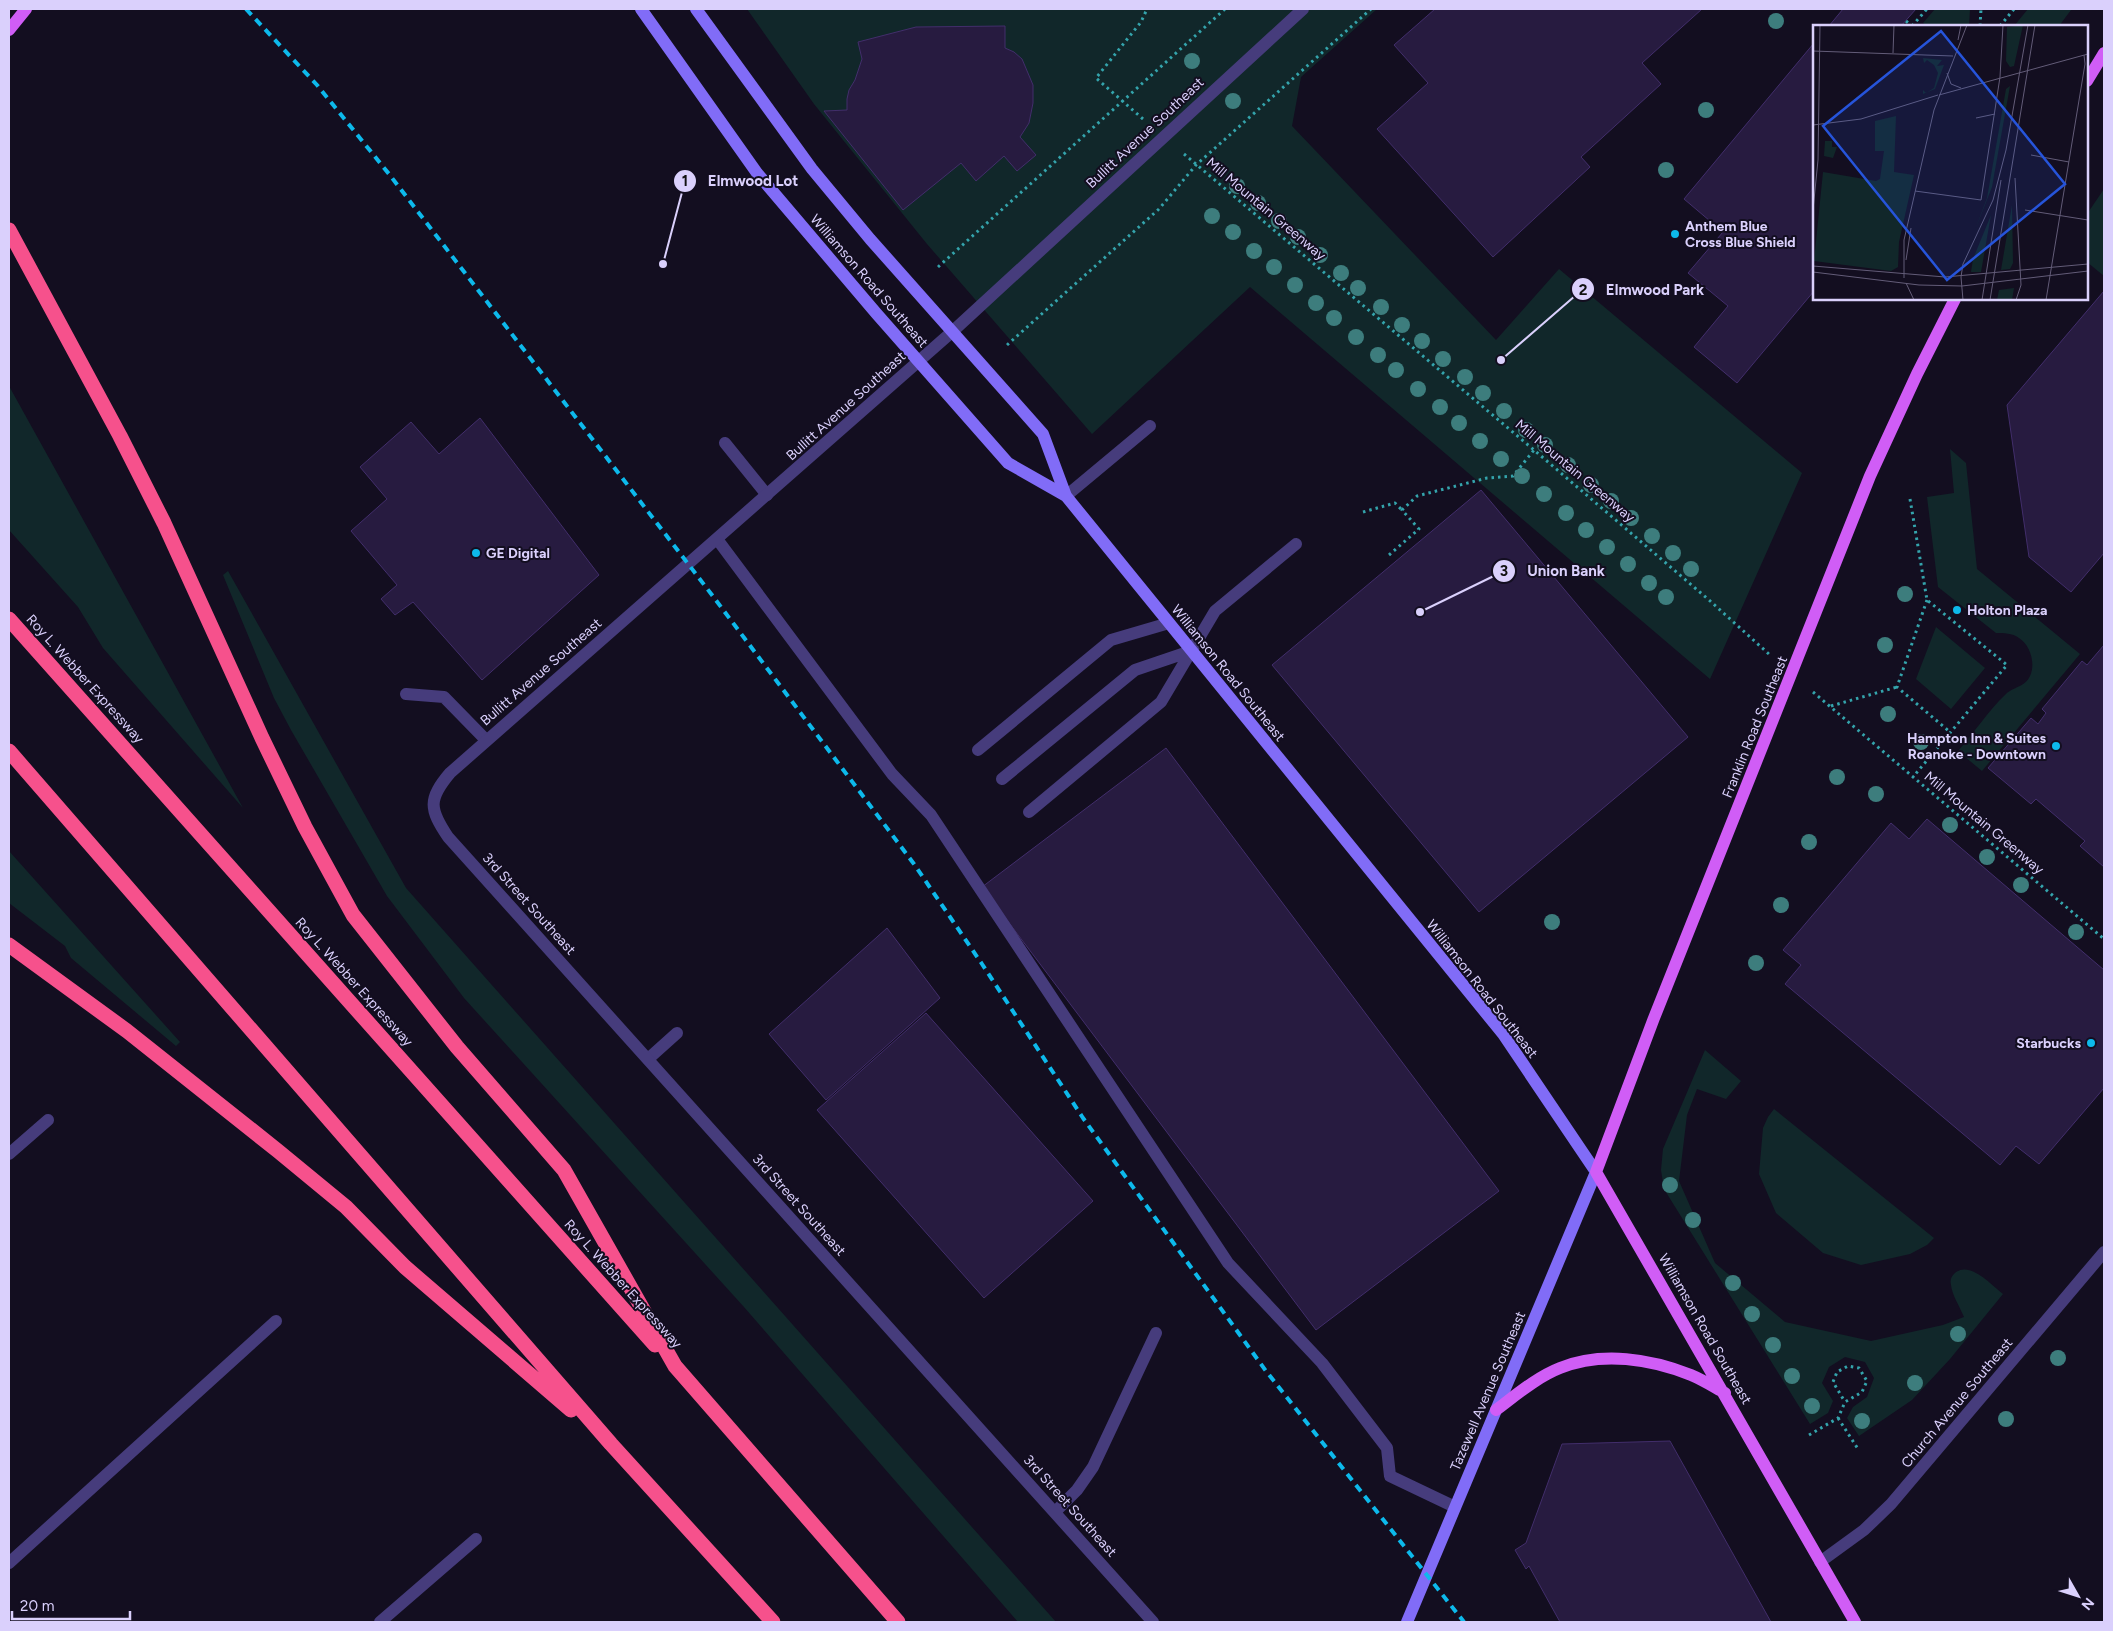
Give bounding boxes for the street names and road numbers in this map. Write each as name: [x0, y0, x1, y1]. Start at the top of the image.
street label: Bullitt Avenue Southeast: [1083, 74, 1207, 192]
street label: Mill Mountain Greenway: [1203, 154, 1330, 264]
street label: Williamson Road Southeast: [806, 211, 932, 351]
street label: Bullitt Avenue Southeast: [783, 348, 909, 464]
street label: Mill Mountain Greenway: [1512, 416, 1639, 526]
street label: Williamson Road Southeast: [1168, 601, 1288, 745]
street label: Roy L. Webber Expressway: [23, 611, 148, 747]
street label: Bullitt Avenue Southeast: [477, 615, 605, 729]
street label: Franklin Road Southeast: [1719, 654, 1791, 800]
street label: Mill Mountain Greenway: [1921, 768, 2048, 878]
street label: 3rd Street Southeast: [479, 850, 579, 958]
street label: Roy L. Webber Expressway: [292, 914, 417, 1050]
street label: Williamson Road Southeast: [1423, 916, 1541, 1062]
street label: 3rd Street Southeast: [749, 1151, 849, 1259]
street label: Roy L. Webber Expressway: [561, 1216, 686, 1352]
street label: Williamson Road Southeast: [1655, 1251, 1755, 1407]
street label: Tazewell Avenue Southeast: [1447, 1309, 1529, 1473]
street label: Church Avenue Southeast: [1898, 1335, 2016, 1471]
street label: 3rd Street Southeast: [1020, 1452, 1120, 1560]

